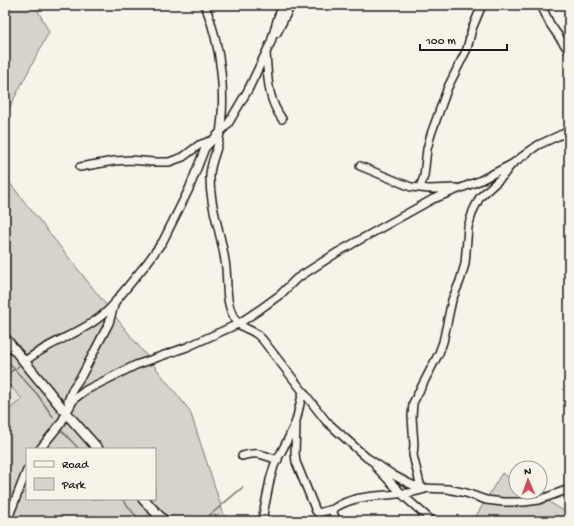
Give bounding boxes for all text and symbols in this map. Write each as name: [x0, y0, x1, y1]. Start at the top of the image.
scale bar: [420, 26, 507, 52]
text: 100 m: [425, 35, 456, 49]
legend: [26, 448, 156, 500]
text: Road: [62, 459, 89, 473]
north arrow: [508, 460, 548, 500]
text: N: [524, 466, 532, 478]
text: Park: [61, 479, 87, 493]

